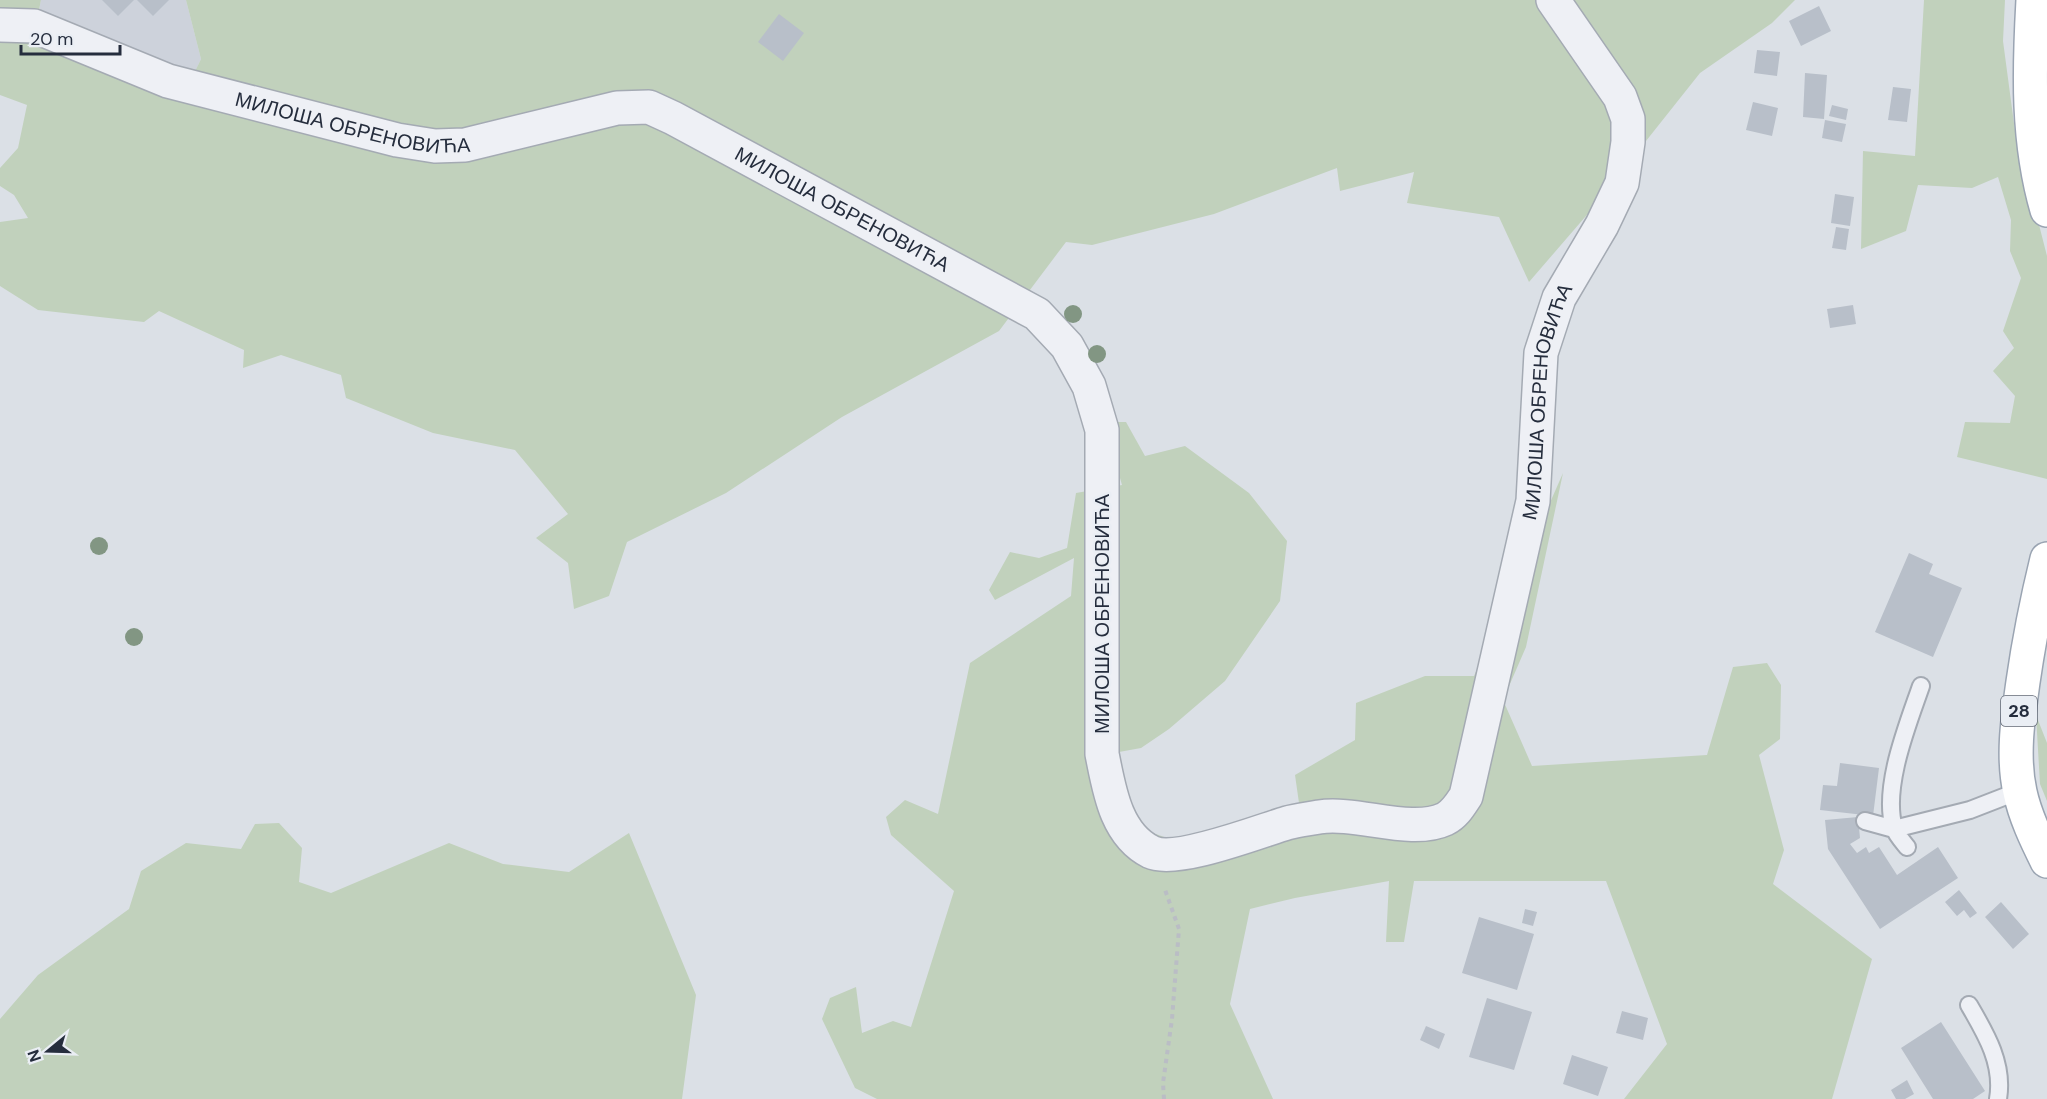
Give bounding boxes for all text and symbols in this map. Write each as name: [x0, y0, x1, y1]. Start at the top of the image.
scale bar: [21, 18, 120, 56]
text: 20 m: [30, 27, 73, 51]
street label: МИЛОША ОБРЕНОВИЋА: [233, 86, 471, 160]
street label: МИЛОША ОБРЕНОВИЋА: [730, 141, 955, 278]
street label: МИЛОША ОБРЕНОВИЋА: [1516, 278, 1578, 522]
street label: МИЛОША ОБРЕНОВИЋА: [1089, 493, 1115, 734]
road number: 28: [2001, 696, 2037, 726]
north arrow: [18, 1021, 78, 1081]
text: N: [22, 1047, 46, 1065]

